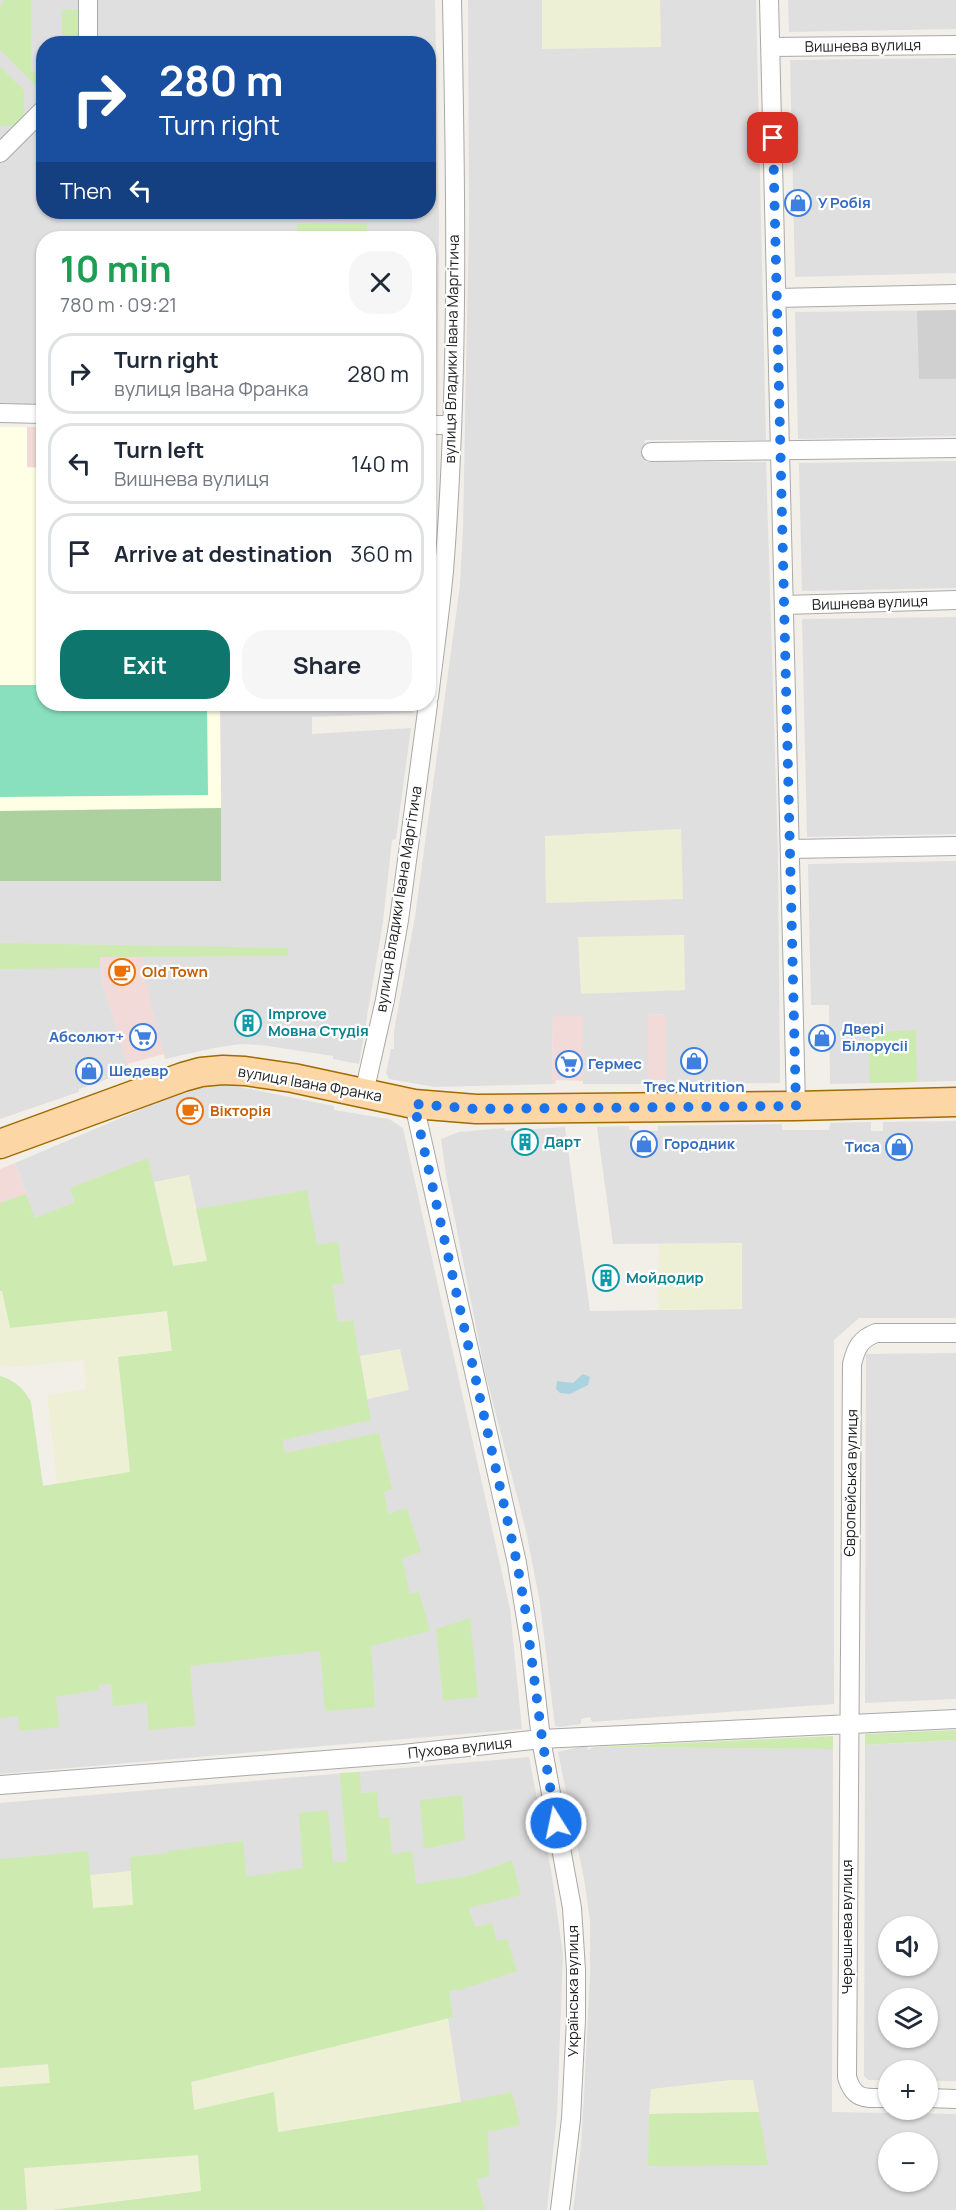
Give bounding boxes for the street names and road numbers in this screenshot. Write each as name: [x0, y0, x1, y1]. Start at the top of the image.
street label: Вишнева вулиця: [805, 34, 921, 57]
street label: вулиця Владики Івана Маргітича: [439, 234, 464, 464]
street label: Вишнева вулиця: [811, 590, 929, 615]
street label: вулиця Владики Івана Маргітича: [370, 784, 427, 1014]
street label: вулиця Івана Франка: [236, 1060, 384, 1107]
street label: Європейська вулиця: [839, 1409, 862, 1557]
street label: Пухова вулиця: [407, 1732, 513, 1763]
street label: Черешнева вулиця: [836, 1860, 857, 1994]
street label: Українська вулиця: [562, 1925, 583, 2057]

